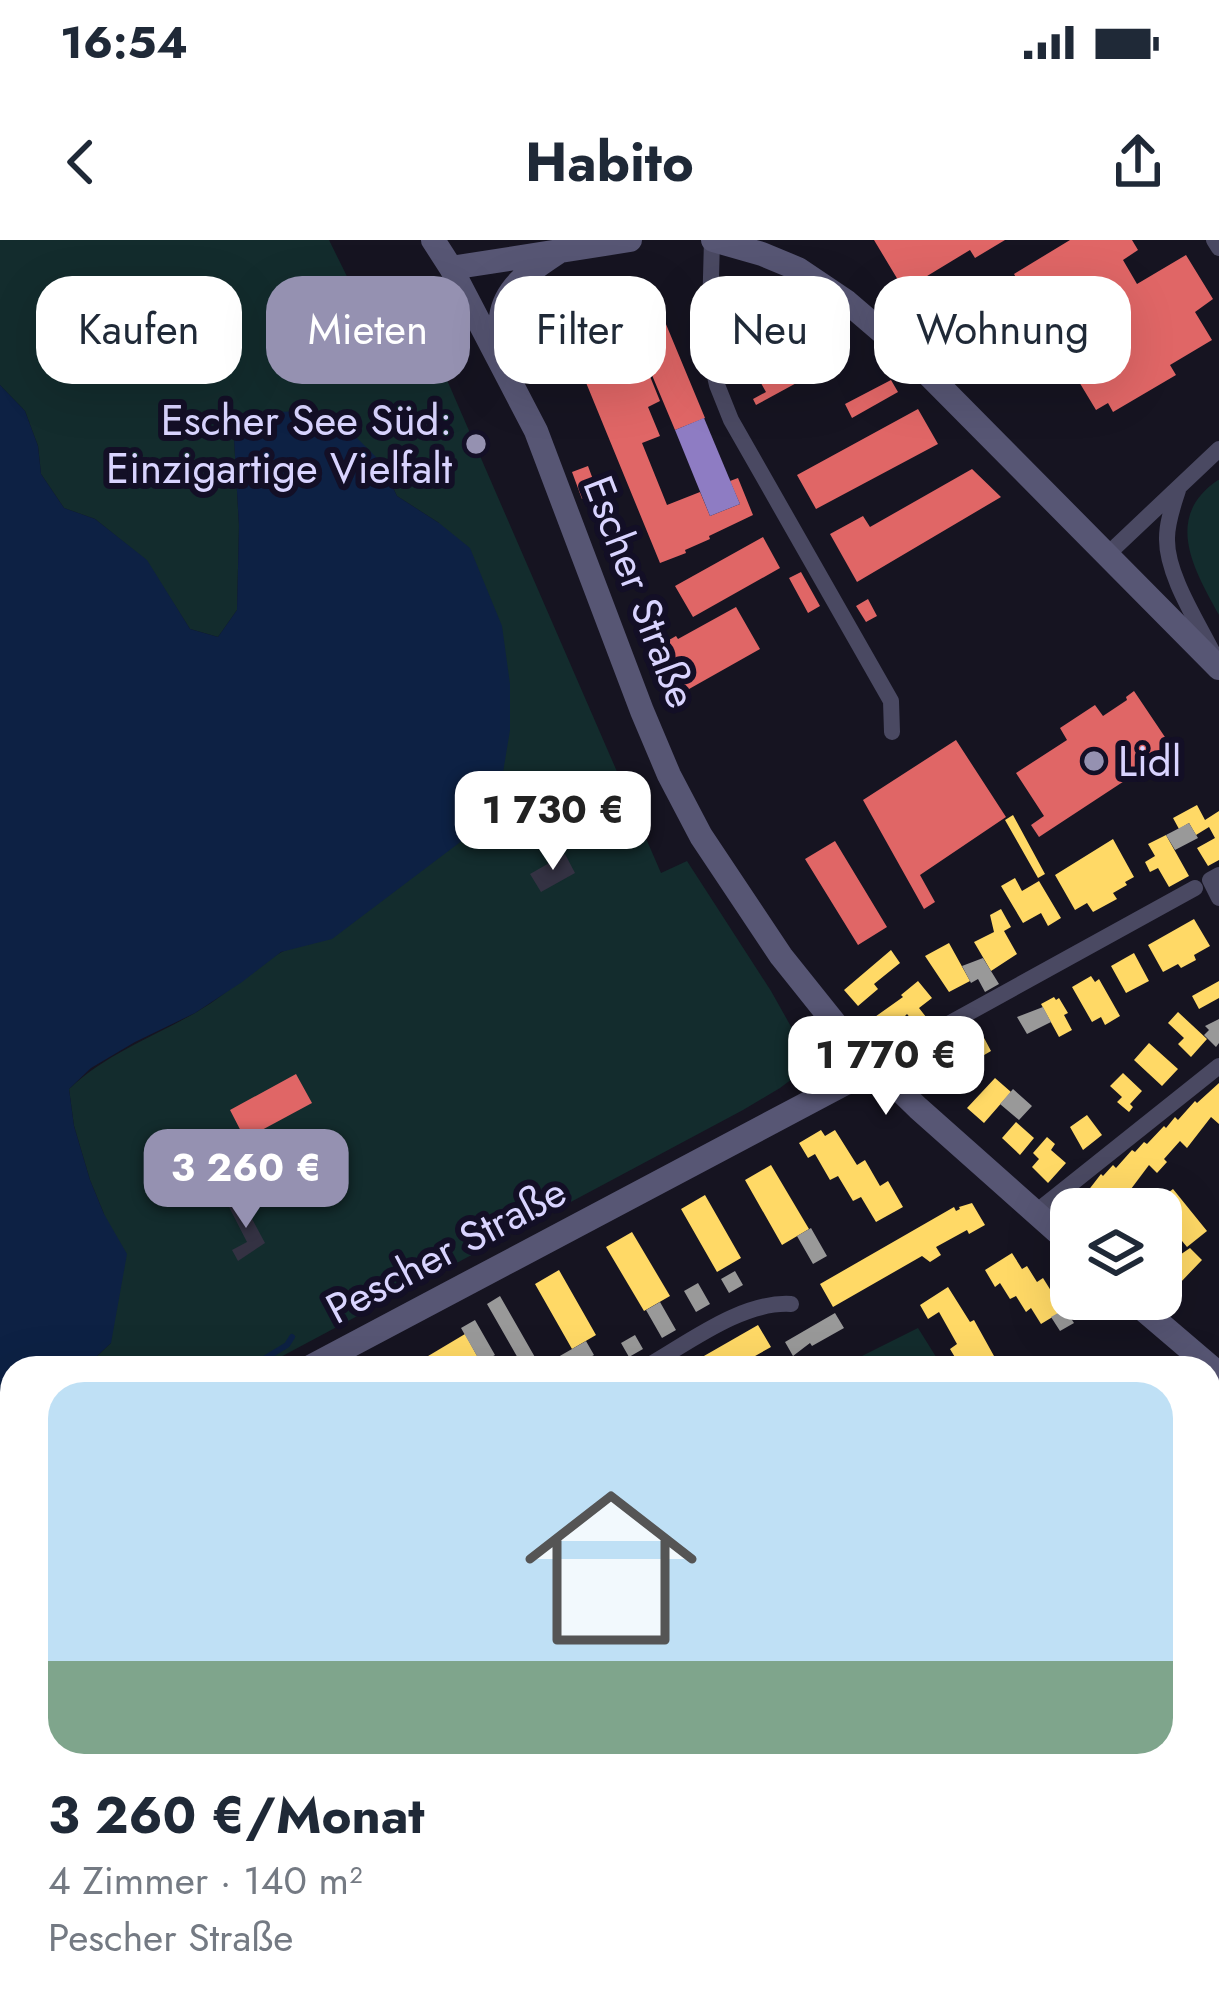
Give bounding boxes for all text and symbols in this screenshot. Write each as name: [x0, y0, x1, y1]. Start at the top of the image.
text: 16:54: [60, 10, 188, 75]
text: Habito: [525, 123, 694, 201]
icon: back: [48, 129, 114, 195]
icon: share: [1105, 129, 1171, 195]
chip: Kaufen: [36, 276, 242, 384]
chip: Mieten: [266, 276, 470, 384]
chip: Filter: [494, 276, 666, 384]
chip: Neu: [690, 276, 850, 384]
chip: Wohnung: [874, 276, 1131, 384]
place label: Escher See Süd: Einzigartige Vielfalt: [106, 390, 452, 499]
marker: Escher See Süd: Einzigartige Vielfalt: [463, 431, 489, 457]
street label: Escher Straße: [568, 467, 712, 717]
place label: Lidl: [1118, 731, 1181, 792]
marker: Lidl: [1081, 748, 1107, 774]
pin: 1 730 €: [442, 771, 664, 873]
text: 1 730 €: [482, 781, 624, 838]
pin: 1 770 €: [775, 1016, 997, 1118]
text: 1 770 €: [815, 1026, 957, 1083]
pin: 3 260 €: [135, 1129, 357, 1231]
text: 3 260 €: [171, 1139, 321, 1196]
street label: Pescher Straße: [315, 1161, 577, 1339]
map controls: [1050, 1188, 1182, 1320]
button: layers: [1050, 1188, 1182, 1320]
icon: home: [503, 1460, 719, 1676]
text: 3 260 €/Monat: [48, 1778, 425, 1852]
text: 4 Zimmer · 140 m²: [48, 1852, 363, 1909]
text: Pescher Straße: [48, 1909, 293, 1966]

